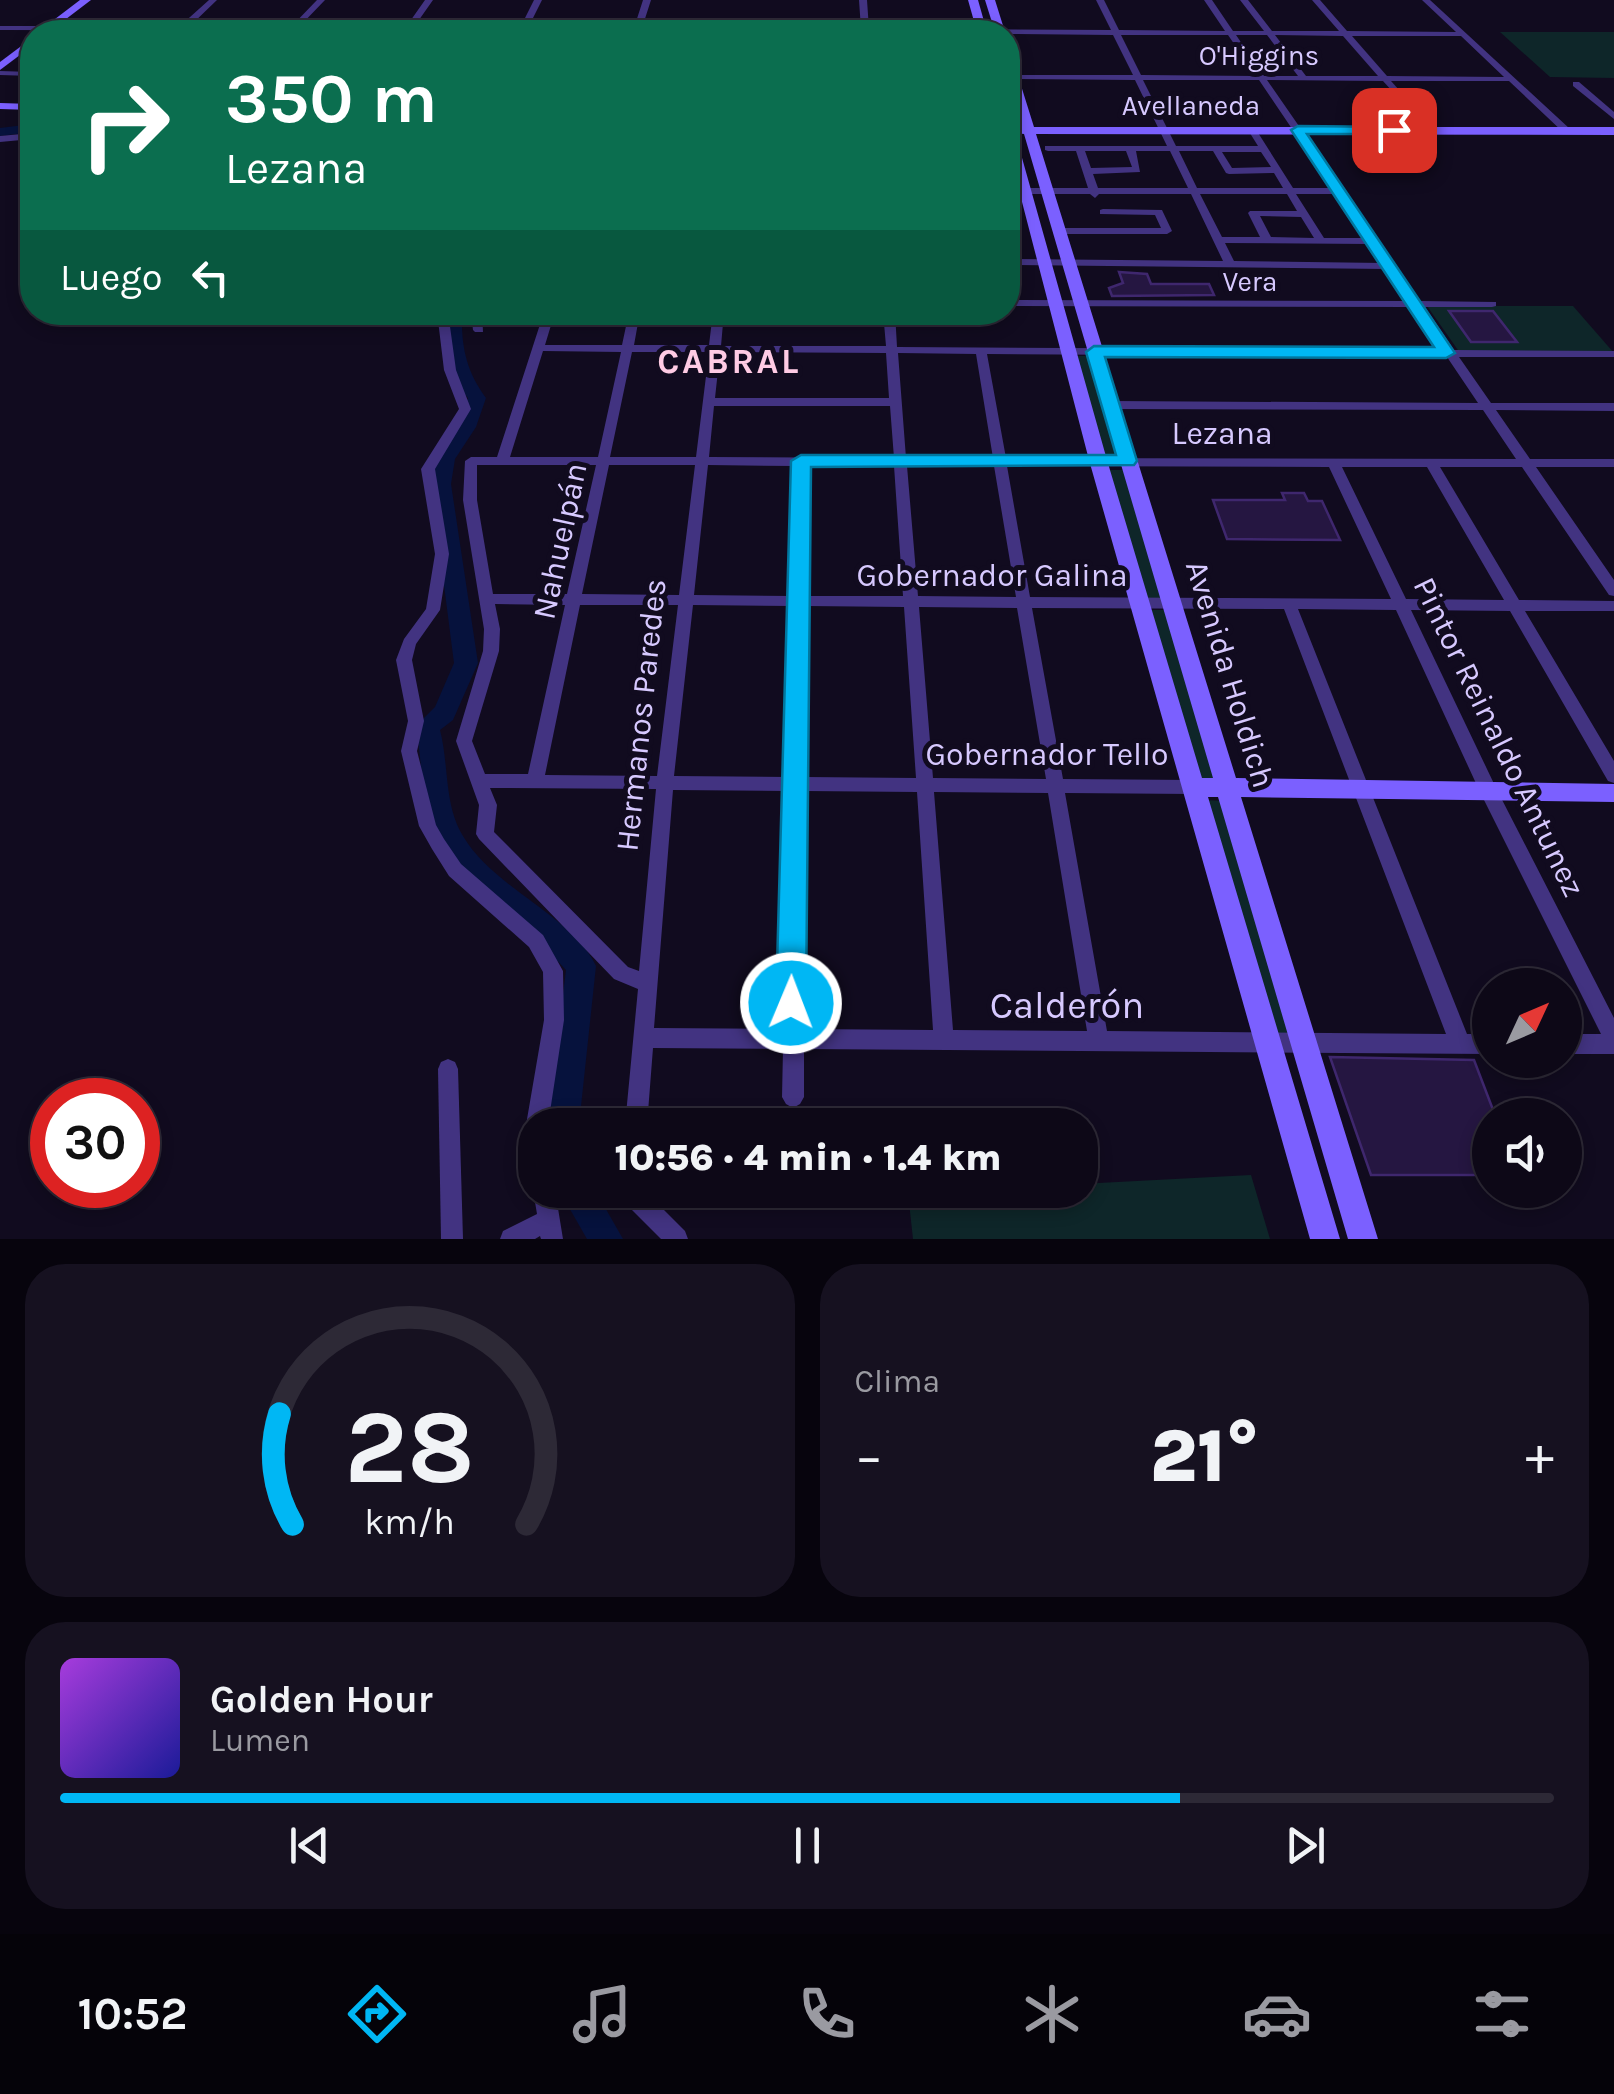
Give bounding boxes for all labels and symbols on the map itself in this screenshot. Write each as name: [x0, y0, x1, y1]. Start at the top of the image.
street label: O'Higgins: [1199, 39, 1319, 72]
pin: [1352, 88, 1437, 173]
street label: Avellaneda: [1122, 89, 1260, 122]
street label: Vera: [1223, 265, 1277, 298]
district label: CABRAL: [657, 341, 801, 382]
street label: Lezana: [1171, 415, 1273, 452]
street label: Nahuelpán: [525, 459, 595, 623]
street label: Avenida Holdich: [1178, 556, 1282, 792]
street label: Gobernador Galina: [856, 557, 1128, 594]
street label: Pintor Reinaldo Antunez: [1405, 571, 1593, 903]
street label: Hermanos Paredes: [608, 577, 674, 853]
street label: Gobernador Tello: [925, 736, 1169, 773]
position arrow: [739, 951, 843, 1055]
north arrow: [1472, 968, 1582, 1078]
street label: Calderón: [990, 983, 1144, 1028]
speed limit sign: 30: [30, 1078, 160, 1208]

